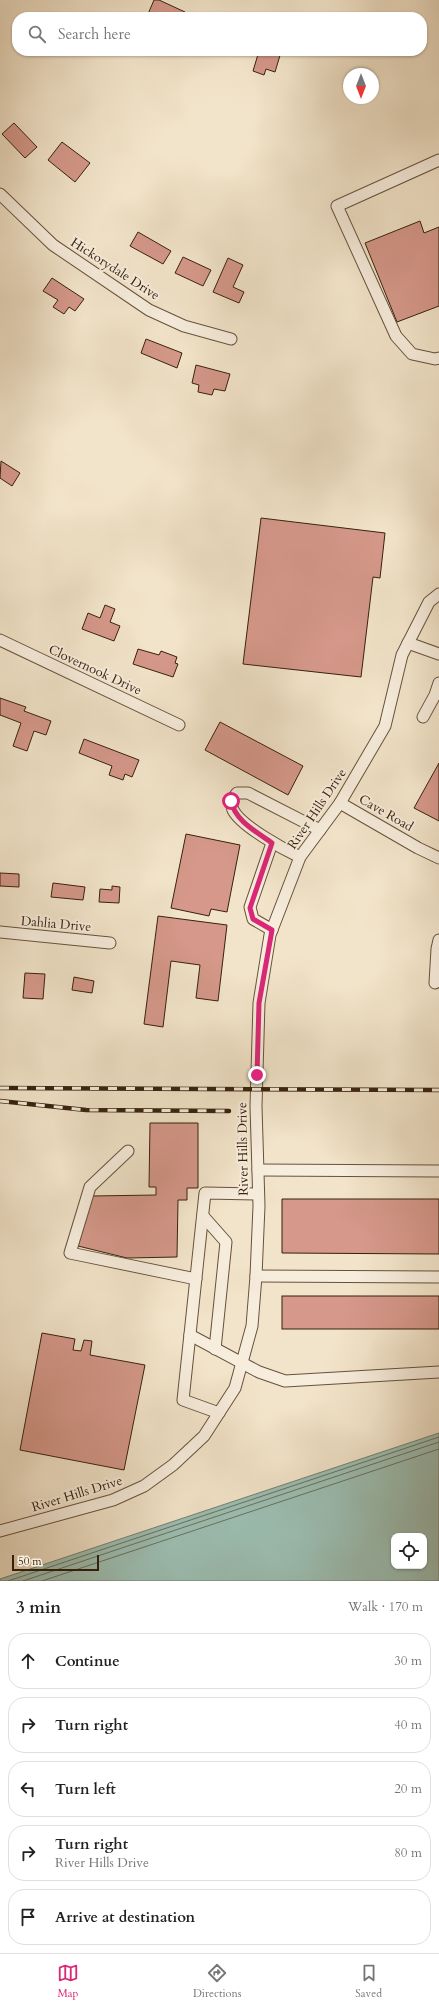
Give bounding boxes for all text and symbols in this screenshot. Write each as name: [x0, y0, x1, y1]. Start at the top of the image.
search box: [12, 12, 427, 56]
icon: search: [26, 23, 48, 45]
text: Search here: [58, 24, 131, 44]
north arrow: [343, 68, 379, 104]
street label: Hickorydale Drive: [67, 233, 163, 305]
street label: Clovernook Drive: [46, 641, 145, 700]
street label: River Hills Drive: [283, 765, 351, 853]
street label: Cave Road: [355, 790, 417, 836]
route start: [222, 792, 240, 810]
street label: Dahlia Drive: [20, 912, 92, 936]
route end: [248, 1066, 266, 1084]
street label: River Hills Drive: [233, 1102, 253, 1196]
street label: River Hills Drive: [30, 1472, 125, 1516]
map controls: [391, 1533, 427, 1569]
button: locate: [391, 1533, 427, 1569]
scale bar: [12, 1553, 99, 1572]
text: 50 m: [18, 1554, 42, 1569]
text: 3 min: [16, 1596, 61, 1619]
text: Walk · 170 m: [348, 1598, 423, 1616]
icon: ahead: [17, 1650, 39, 1672]
text: Continue: [55, 1651, 120, 1671]
text: 30 m: [394, 1652, 422, 1670]
icon: right: [17, 1714, 39, 1736]
text: Turn right: [55, 1715, 128, 1735]
text: 40 m: [394, 1716, 422, 1734]
icon: left: [17, 1778, 39, 1800]
text: Turn left: [55, 1779, 116, 1799]
text: 20 m: [394, 1780, 422, 1798]
text: Turn right: [55, 1834, 128, 1854]
icon: right: [17, 1842, 39, 1864]
text: 80 m: [394, 1844, 422, 1862]
text: River Hills Drive: [55, 1854, 149, 1872]
icon: arrive: [17, 1906, 39, 1928]
text: Arrive at destination: [55, 1907, 195, 1927]
tab: Map: [57, 1962, 79, 2001]
tab: Directions: [193, 1962, 241, 2001]
tab: Saved: [355, 1962, 382, 2001]

